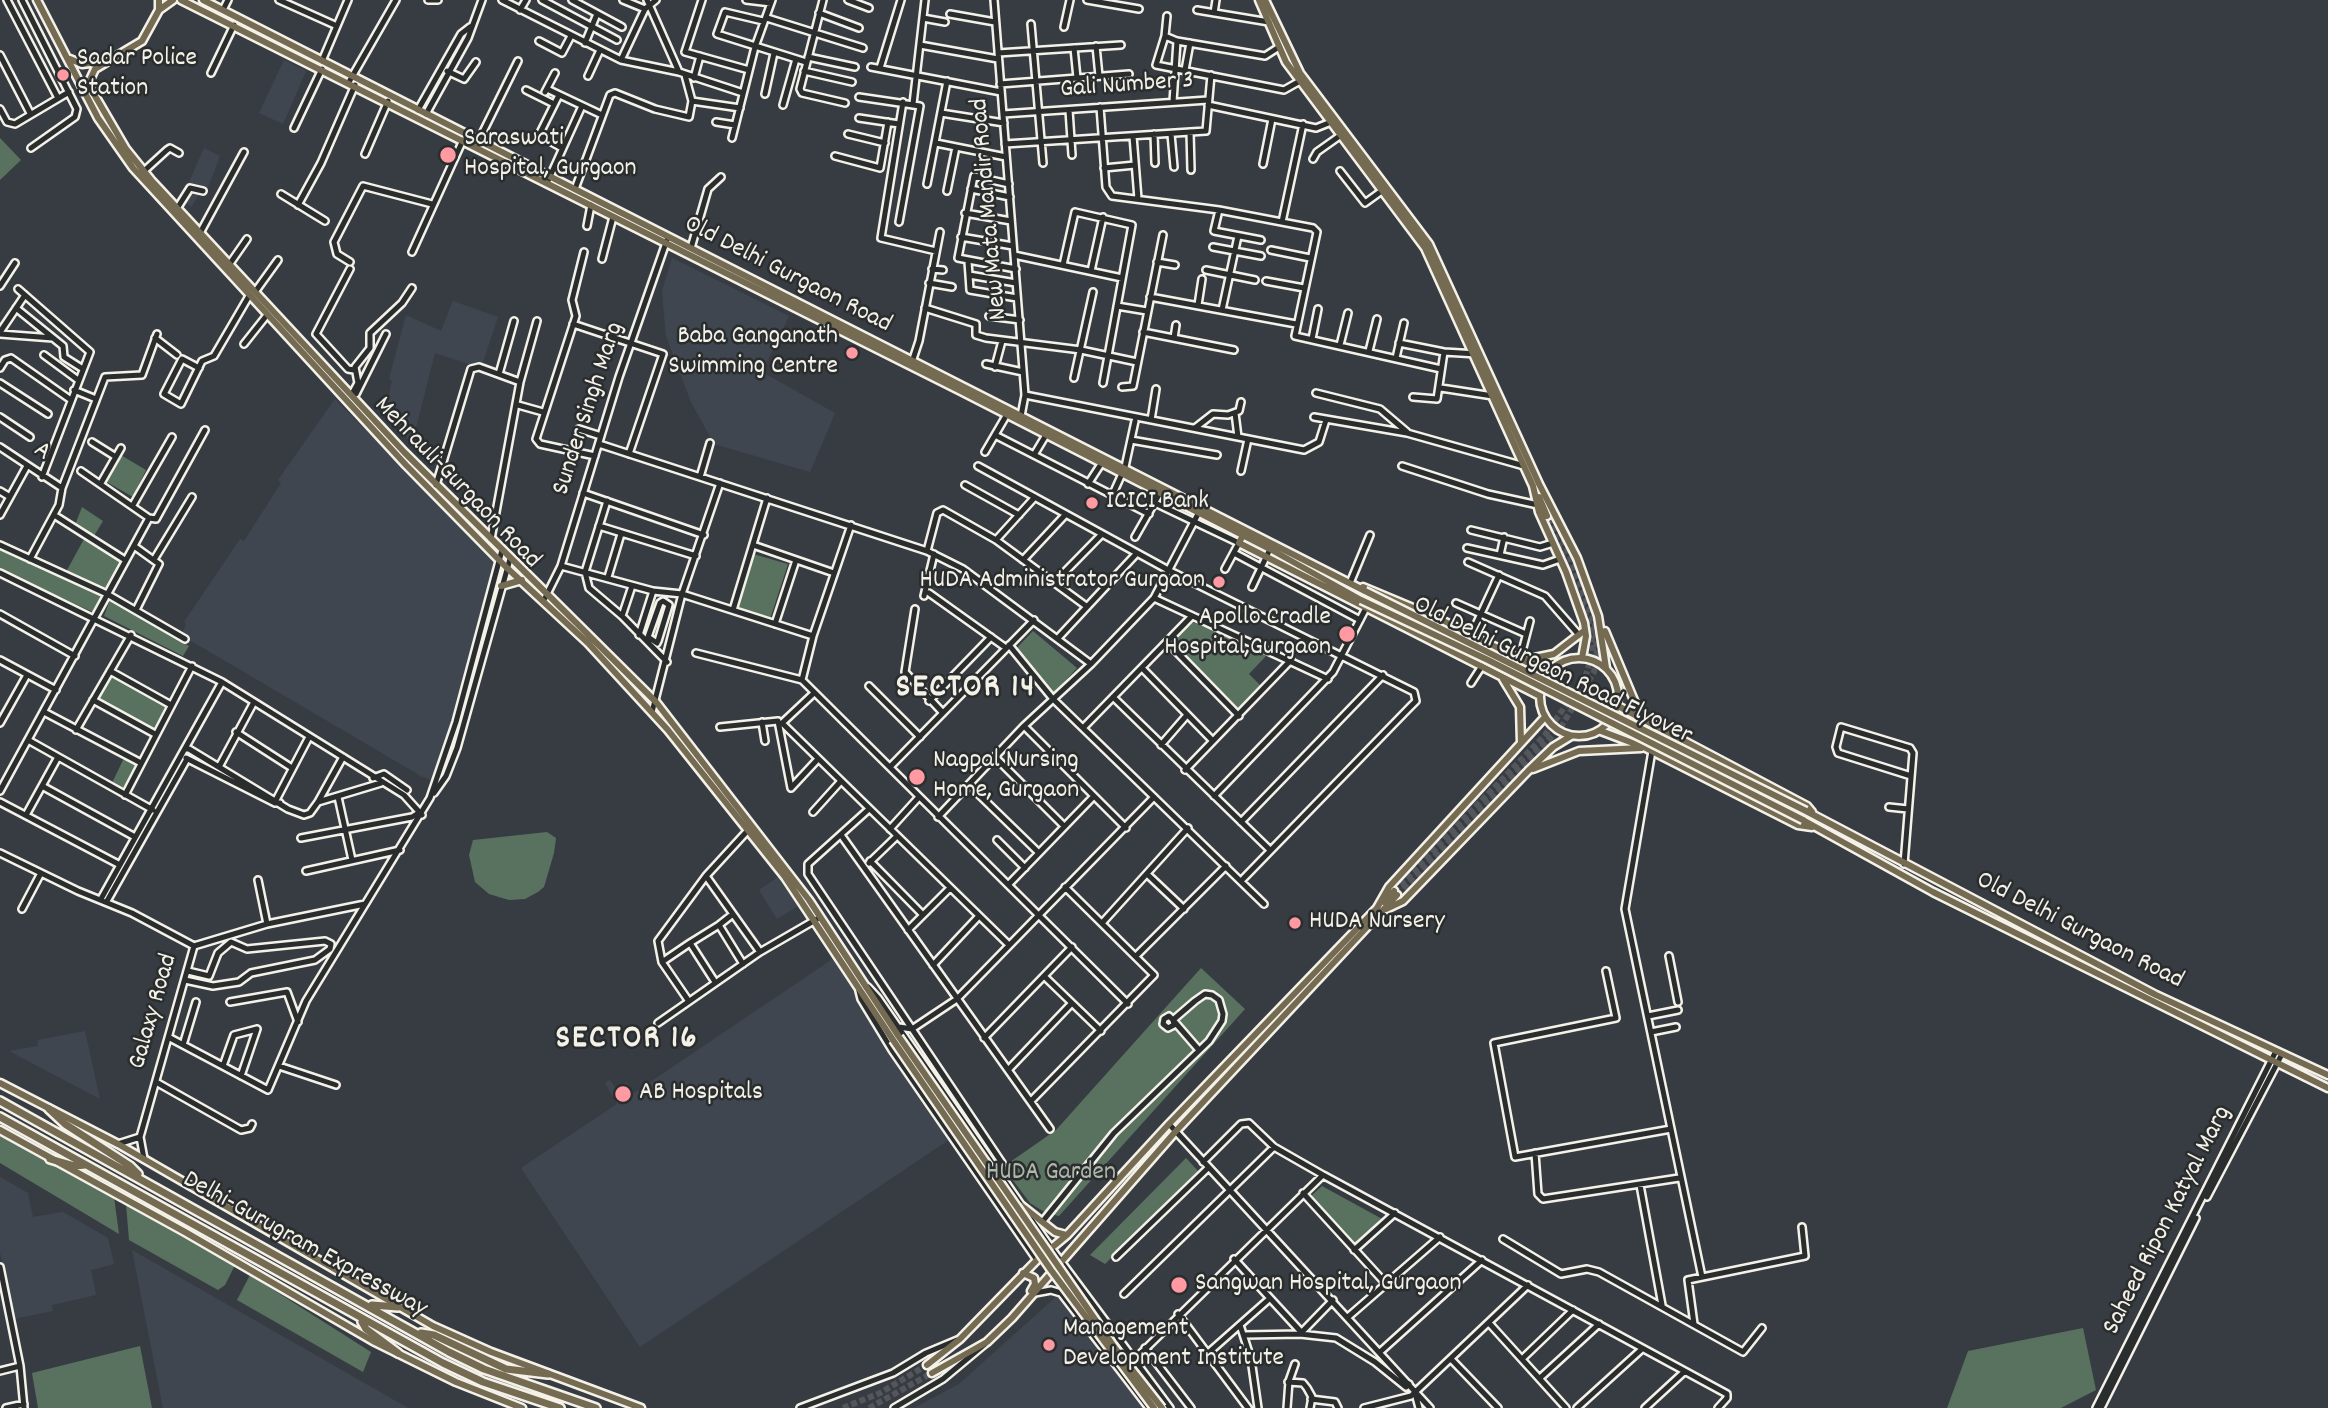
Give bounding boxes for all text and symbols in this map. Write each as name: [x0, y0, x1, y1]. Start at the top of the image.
place label: Sadar Police Station: [77, 44, 197, 106]
marker: Sadar Police Station: [55, 67, 71, 83]
street label: Gali Number 3: [1059, 67, 1195, 107]
street label: New Mata Mandir Road: [966, 97, 1016, 321]
place label: Saraswati Hospital, Gurgaon: [464, 124, 637, 186]
marker: Saraswati Hospital, Gurgaon: [438, 145, 458, 165]
street label: Old Delhi Gurgaon Road: [678, 210, 896, 342]
street label: Sunder Singh Marg: [547, 319, 633, 499]
place label: Baba Ganganath Swimming Centre: [668, 322, 838, 384]
marker: Baba Ganganath Swimming Centre: [844, 345, 860, 361]
street label: Mehrauli-Gurgaon Road: [366, 391, 546, 577]
street label: A: [26, 436, 56, 470]
place label: ICICI Bank: [1106, 487, 1209, 519]
marker: ICICI Bank: [1084, 495, 1100, 511]
place label: HUDA Administrator Gurgaon: [920, 566, 1205, 598]
marker: HUDA Administrator Gurgaon: [1211, 574, 1227, 590]
street label: Old Delhi Gurgaon Road Flyover: [1407, 591, 1697, 753]
place label: Apollo Cradle Hospital,Gurgaon: [1164, 603, 1331, 664]
marker: Apollo Cradle Hospital,Gurgaon: [1337, 624, 1357, 644]
district label: SECTOR 14: [897, 670, 1035, 710]
place label: Nagpal Nursing Home, Gurgaon: [933, 746, 1079, 808]
marker: Nagpal Nursing Home, Gurgaon: [907, 767, 927, 787]
street label: Old Delhi Gurgaon Road: [1970, 866, 2188, 998]
place label: HUDA Nursery: [1309, 907, 1445, 939]
marker: HUDA Nursery: [1287, 915, 1303, 931]
street label: Galaxy Road: [124, 951, 186, 1073]
district label: SECTOR 16: [557, 1021, 697, 1061]
place label: AB Hospitals: [639, 1078, 763, 1110]
marker: AB Hospitals: [613, 1084, 633, 1104]
street label: Saheed Ripon Katyal Marg: [2098, 1101, 2240, 1341]
park label: HUDA Garden: [986, 1158, 1116, 1190]
street label: Delhi-Gurugram Expressway: [176, 1166, 432, 1326]
place label: Sangwan Hospital, Gurgaon: [1195, 1269, 1462, 1301]
marker: Sangwan Hospital, Gurgaon: [1169, 1275, 1189, 1295]
place label: Management Development Institute: [1063, 1314, 1284, 1376]
marker: Management Development Institute: [1041, 1337, 1057, 1353]

